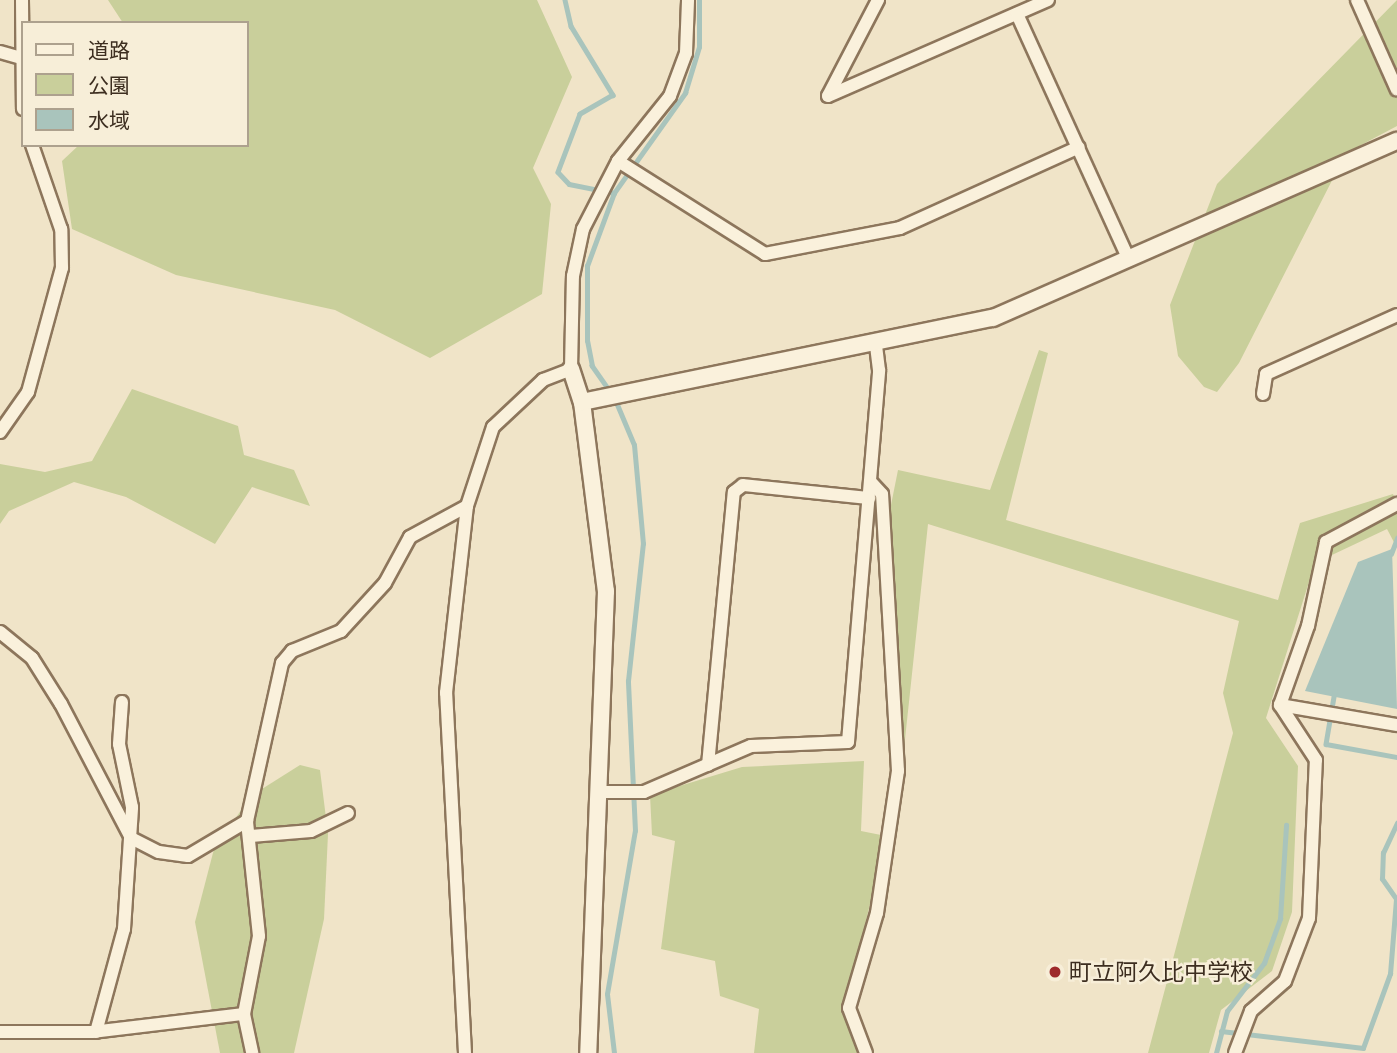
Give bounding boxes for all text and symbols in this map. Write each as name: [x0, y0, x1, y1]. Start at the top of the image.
legend: [21, 21, 248, 147]
text: 道路: [88, 36, 130, 65]
text: 公園: [88, 71, 130, 100]
text: 水域: [88, 106, 130, 135]
place label: 町立阿久比中学校: [1069, 958, 1253, 986]
marker: 町立阿久比中学校: [1047, 964, 1063, 980]

